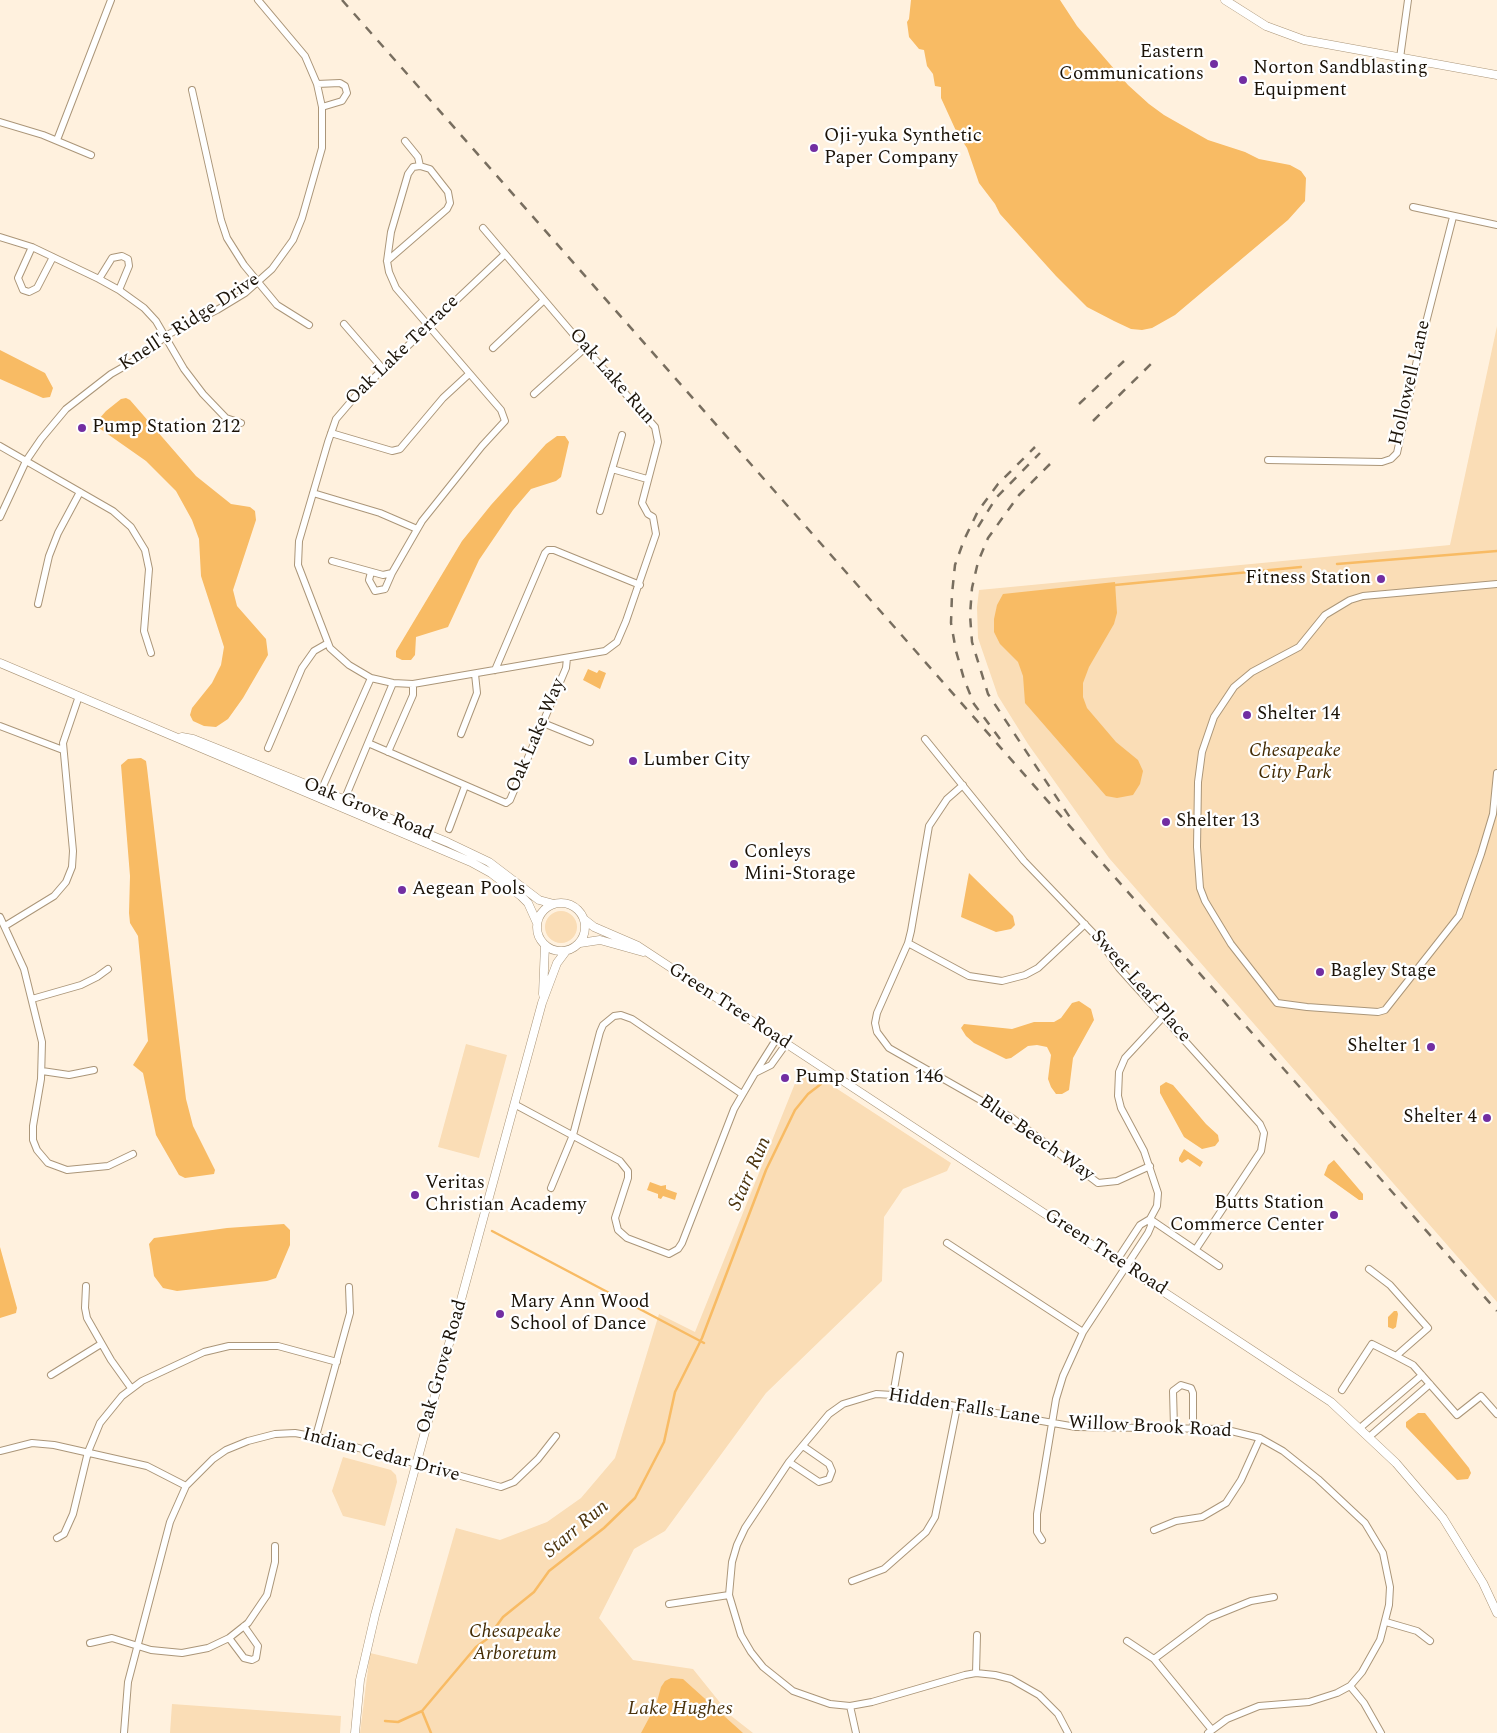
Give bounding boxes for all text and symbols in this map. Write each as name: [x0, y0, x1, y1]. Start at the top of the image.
place label: Eastern Communications: [1059, 42, 1204, 86]
marker: Eastern Communications: [1208, 58, 1220, 70]
place label: Norton Sandblasting Equipment: [1253, 58, 1428, 102]
marker: Norton Sandblasting Equipment: [1237, 74, 1249, 86]
place label: Oji-yuka Synthetic Paper Company: [824, 126, 982, 170]
marker: Oji-yuka Synthetic Paper Company: [808, 142, 820, 154]
street label: Knell's Ridge Drive: [116, 269, 264, 377]
street label: Oak Lake Terrace: [341, 291, 465, 411]
street label: Hollowell Lane: [1385, 318, 1437, 448]
street label: Oak Lake Run: [563, 324, 659, 430]
place label: Pump Station 212: [92, 417, 240, 439]
marker: Pump Station 212: [76, 422, 88, 434]
place label: Fitness Station: [1245, 568, 1371, 590]
marker: Fitness Station: [1375, 573, 1387, 585]
street label: Oak Lake Way: [503, 675, 571, 797]
place label: Shelter 14: [1257, 704, 1340, 726]
marker: Shelter 14: [1241, 709, 1253, 721]
park label: Chesapeake City Park: [1249, 741, 1341, 785]
place label: Lumber City: [643, 750, 750, 772]
marker: Lumber City: [627, 755, 639, 767]
street label: Oak Grove Road: [300, 774, 436, 846]
place label: Shelter 13: [1176, 811, 1259, 833]
marker: Shelter 13: [1160, 816, 1172, 828]
place label: Conleys Mini-Storage: [744, 842, 856, 886]
marker: Conleys Mini-Storage: [728, 858, 740, 870]
place label: Aegean Pools: [412, 879, 526, 901]
marker: Aegean Pools: [396, 884, 408, 896]
street label: Sweet Leaf Place: [1085, 926, 1195, 1048]
street label: Green Tree Road: [663, 959, 795, 1055]
place label: Bagley Stage: [1330, 961, 1436, 983]
marker: Bagley Stage: [1314, 966, 1326, 978]
place label: Shelter 1: [1347, 1036, 1421, 1058]
marker: Shelter 1: [1425, 1041, 1437, 1053]
place label: Pump Station 146: [795, 1067, 943, 1089]
marker: Pump Station 146: [779, 1072, 791, 1084]
street label: Blue Beech Way: [974, 1091, 1098, 1187]
place label: Shelter 4: [1403, 1107, 1477, 1129]
marker: Shelter 4: [1481, 1112, 1493, 1124]
water label: Starr Run: [724, 1134, 778, 1214]
place label: Veritas Christian Academy: [425, 1173, 586, 1217]
marker: Veritas Christian Academy: [409, 1189, 421, 1201]
place label: Butts Station Commerce Center: [1170, 1193, 1324, 1237]
street label: Green Tree Road: [1039, 1205, 1171, 1301]
marker: Butts Station Commerce Center: [1328, 1209, 1340, 1221]
place label: Mary Ann Wood School of Dance: [510, 1292, 650, 1336]
street label: Oak Grove Road: [413, 1297, 473, 1437]
marker: Mary Ann Wood School of Dance: [494, 1308, 506, 1320]
street label: Hidden Falls Lane: [886, 1385, 1042, 1431]
street label: Willow Brook Road: [1068, 1412, 1232, 1444]
street label: Indian Cedar Drive: [300, 1424, 462, 1488]
water label: Starr Run: [539, 1496, 615, 1564]
park label: Chesapeake Arboretum: [469, 1622, 561, 1666]
water label: Lake Hughes: [627, 1698, 733, 1722]

